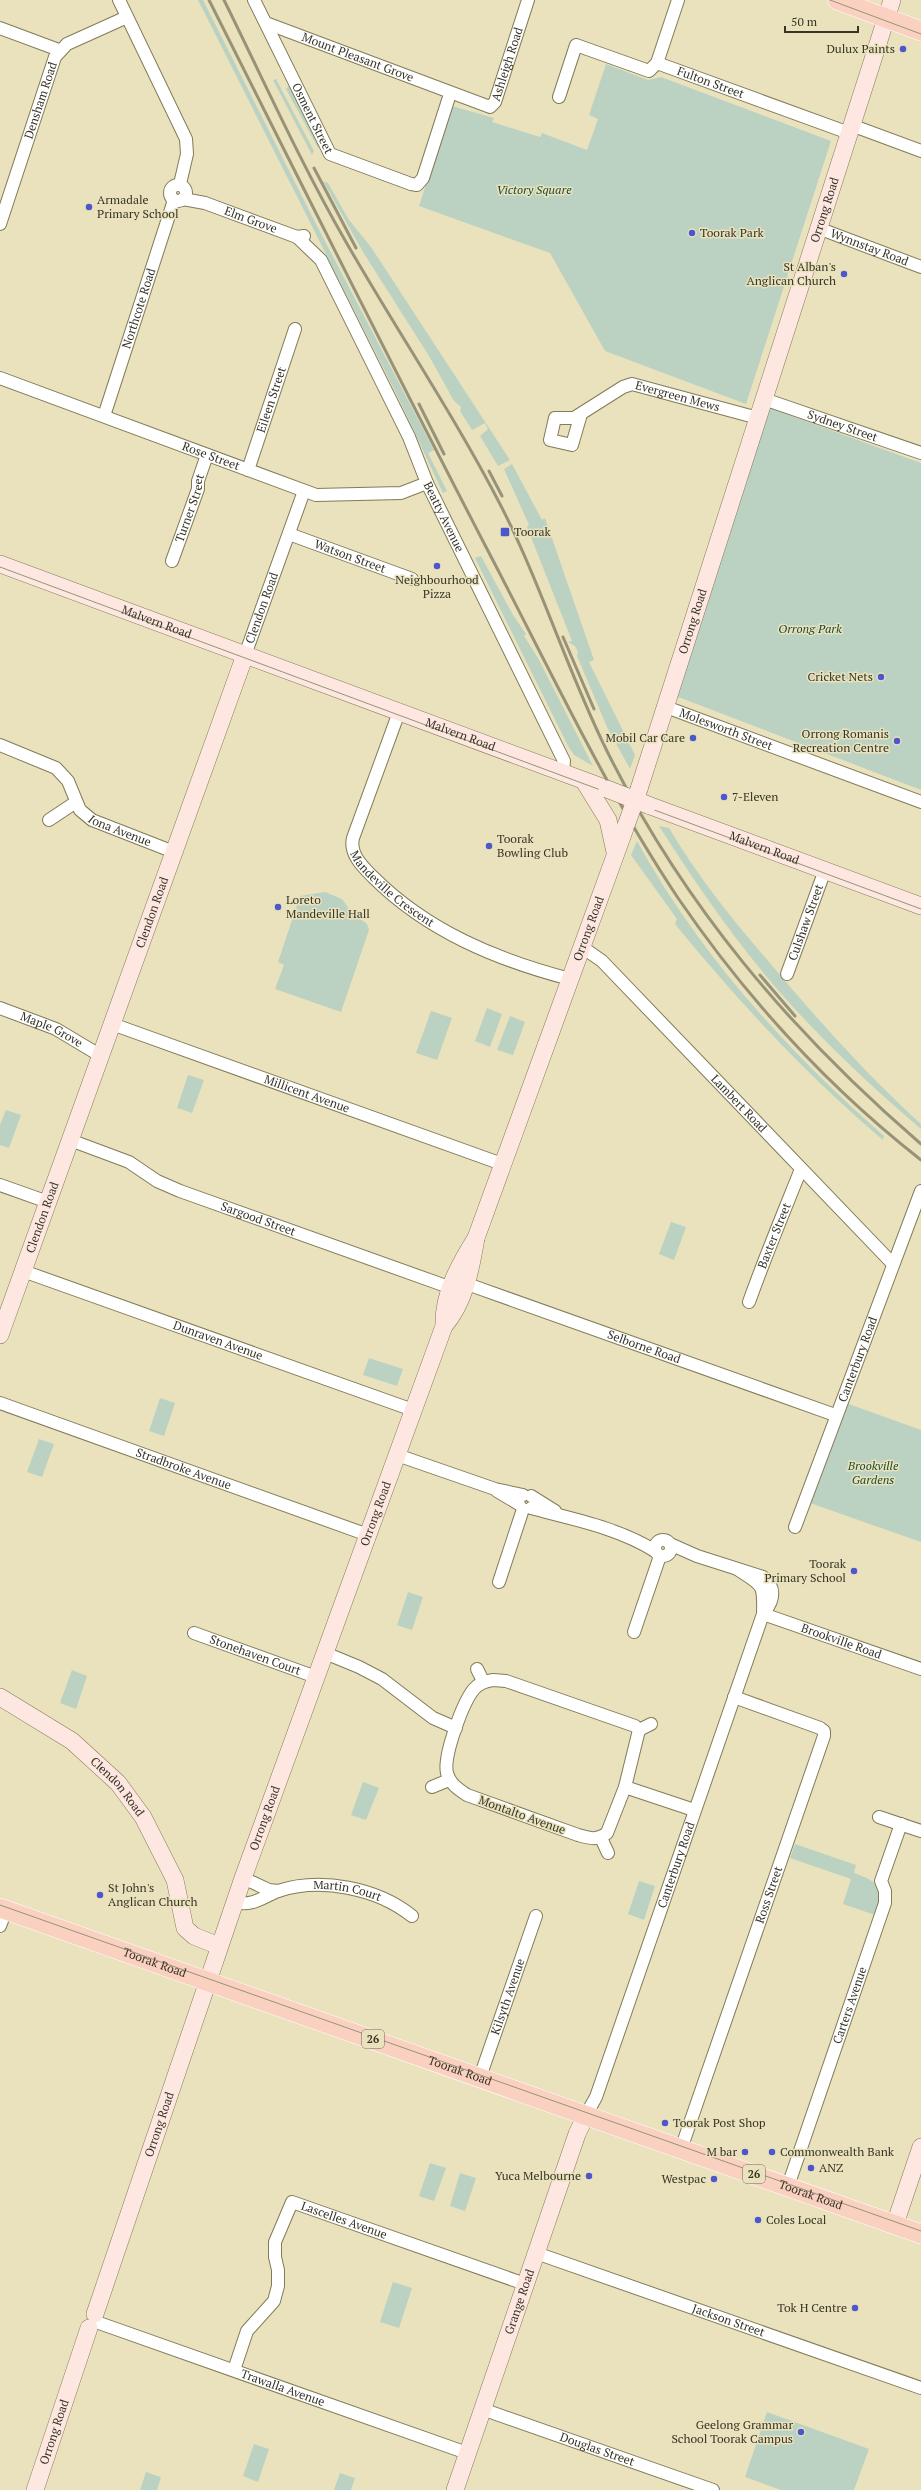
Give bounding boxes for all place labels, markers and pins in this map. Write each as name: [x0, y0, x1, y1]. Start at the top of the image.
place label: Dulux Paints: [826, 41, 895, 56]
marker: Dulux Paints: [898, 44, 908, 54]
place label: Armadale Primary School: [97, 192, 179, 221]
marker: Armadale Primary School: [84, 202, 94, 212]
place label: Toorak Park: [700, 225, 765, 240]
marker: Toorak Park: [687, 228, 697, 238]
place label: St Alban's Anglican Church: [747, 259, 836, 288]
marker: St Alban's Anglican Church: [839, 269, 849, 279]
place label: Toorak: [514, 524, 552, 539]
marker: Toorak: [499, 526, 511, 538]
marker: Neighbourhood Pizza: [432, 561, 442, 571]
place label: Neighbourhood Pizza: [395, 572, 479, 601]
place label: Cricket Nets: [808, 669, 873, 684]
marker: Cricket Nets: [876, 672, 886, 682]
place label: Orrong Romanis Recreation Centre: [793, 726, 889, 755]
place label: Mobil Car Care: [606, 730, 685, 745]
marker: Mobil Car Care: [688, 733, 698, 743]
marker: Orrong Romanis Recreation Centre: [892, 736, 902, 746]
place label: 7-Eleven: [732, 789, 778, 804]
marker: 7-Eleven: [719, 792, 729, 802]
place label: Toorak Bowling Club: [497, 831, 568, 860]
marker: Toorak Bowling Club: [484, 841, 494, 851]
place label: Loreto Mandeville Hall: [286, 892, 370, 921]
marker: Loreto Mandeville Hall: [273, 902, 283, 912]
place label: Toorak Primary School: [764, 1556, 847, 1585]
marker: Toorak Primary School: [849, 1566, 859, 1576]
place label: St John's Anglican Church: [108, 1880, 197, 1909]
marker: St John's Anglican Church: [95, 1890, 105, 1900]
place label: Toorak Post Shop: [673, 2115, 766, 2130]
marker: Toorak Post Shop: [660, 2118, 670, 2128]
place label: M bar: [706, 2144, 737, 2159]
place label: Commonwealth Bank: [780, 2144, 895, 2159]
marker: M bar: [740, 2147, 750, 2157]
marker: Commonwealth Bank: [767, 2147, 777, 2157]
place label: ANZ: [819, 2160, 843, 2175]
marker: ANZ: [806, 2163, 816, 2173]
place label: Yuca Melbourne: [495, 2168, 581, 2183]
marker: Yuca Melbourne: [584, 2171, 594, 2181]
place label: Westpac: [661, 2171, 706, 2186]
marker: Westpac: [709, 2174, 719, 2184]
place label: Coles Local: [766, 2212, 827, 2227]
marker: Coles Local: [753, 2215, 763, 2225]
place label: Tok H Centre: [777, 2300, 847, 2315]
marker: Tok H Centre: [850, 2303, 860, 2313]
place label: Geelong Grammar School Toorak Campus: [671, 2417, 793, 2446]
marker: Geelong Grammar School Toorak Campus: [796, 2427, 806, 2437]

